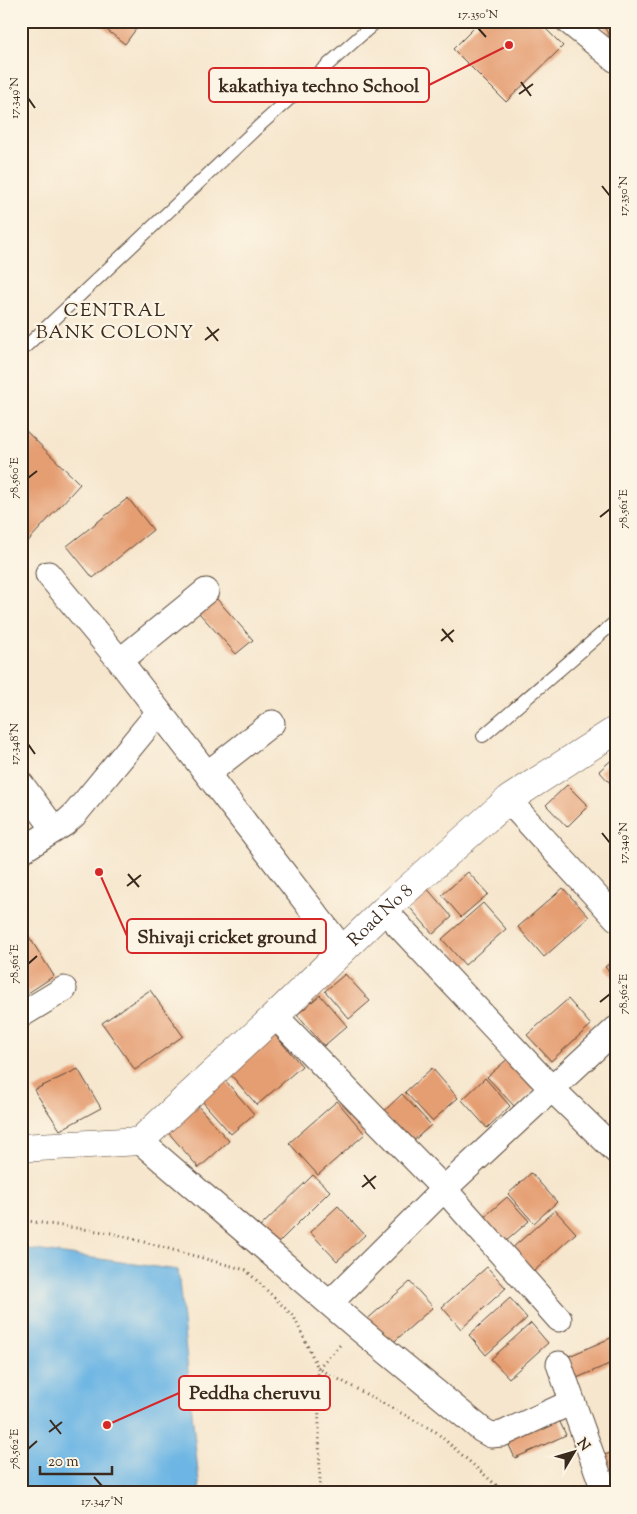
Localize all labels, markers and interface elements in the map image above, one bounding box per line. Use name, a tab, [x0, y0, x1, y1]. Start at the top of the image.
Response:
text: 17.350°N	[458, 6, 499, 24]
callout: kakathiya techno School	[209, 68, 429, 102]
text: kakathiya techno School	[218, 74, 420, 101]
text: 17.349°N	[6, 77, 24, 119]
text: 17.350°N	[615, 175, 633, 216]
district label: CENTRAL BANK COLONY	[36, 298, 194, 347]
text: 78.560°E	[6, 457, 24, 499]
text: 78.561°E	[615, 489, 633, 529]
text: 17.348°N	[6, 723, 24, 765]
text: 17.349°N	[615, 822, 633, 864]
street label: Road No 8	[343, 879, 420, 953]
callout: Shivaji cricket ground	[127, 919, 326, 953]
text: Shivaji cricket ground	[137, 925, 317, 952]
text: 78.561°E	[6, 944, 24, 984]
text: 78.562°E	[615, 973, 633, 1014]
callout: Peddha cheruvu	[179, 1376, 330, 1410]
text: Peddha cheruvu	[189, 1381, 321, 1408]
north arrow	[550, 1426, 600, 1476]
text: 78.562°E	[6, 1428, 24, 1469]
text: N	[571, 1435, 594, 1456]
scale bar	[40, 1444, 112, 1476]
text: 20 m	[48, 1452, 79, 1473]
text: 17.347°N	[81, 1493, 123, 1511]

